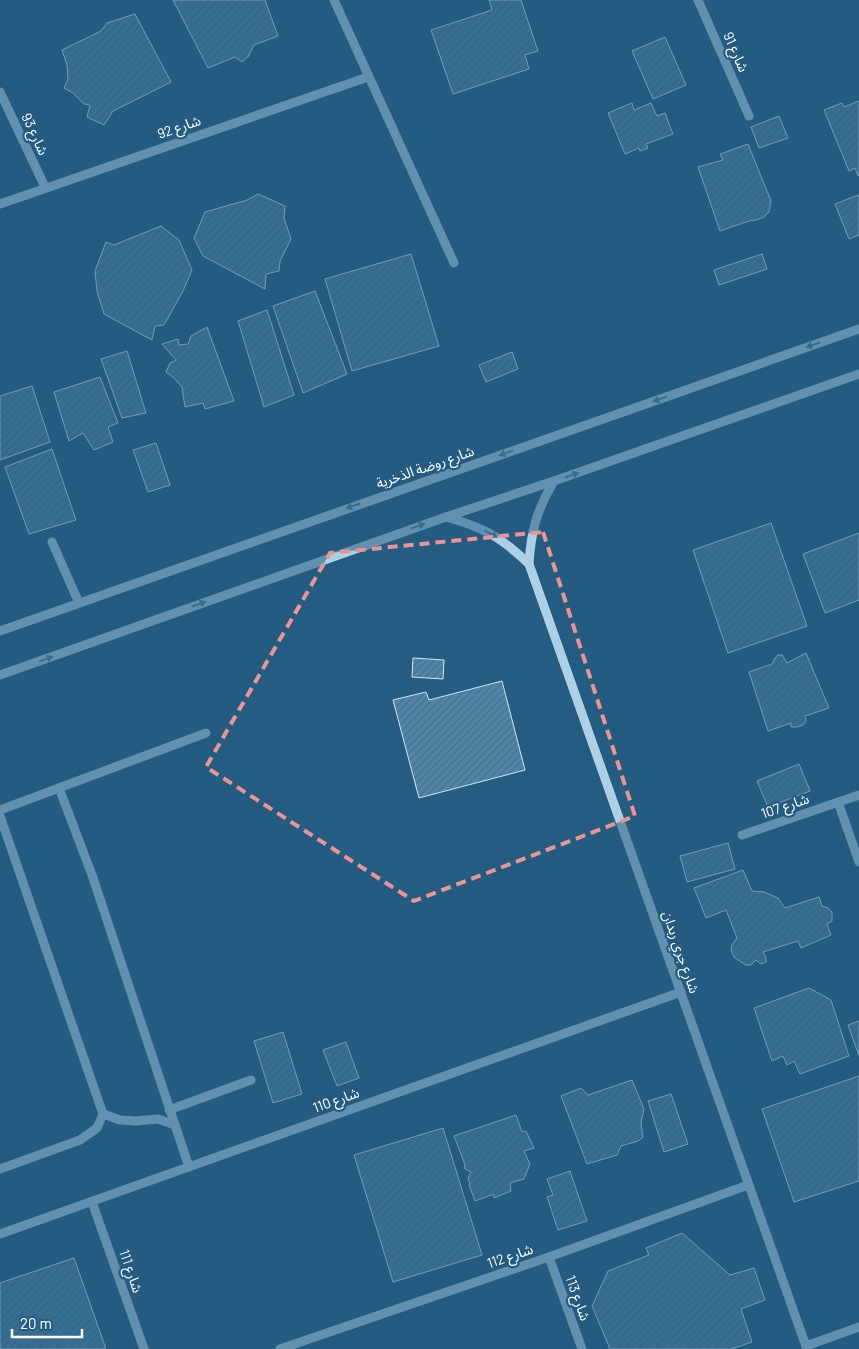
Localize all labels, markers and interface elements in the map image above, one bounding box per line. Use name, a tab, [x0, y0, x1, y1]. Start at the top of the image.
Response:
street label: شارع 91	[717, 29, 753, 76]
street label: شارع 93	[16, 110, 53, 159]
street label: شارع 92	[155, 111, 204, 145]
one-way arrow	[805, 341, 820, 349]
one-way arrow	[652, 396, 667, 403]
street label: شارع روضة الذخرية	[374, 442, 477, 494]
one-way arrow	[499, 449, 514, 457]
one-way arrow	[565, 471, 580, 479]
one-way arrow	[345, 503, 360, 511]
one-way arrow	[411, 522, 426, 530]
one-way arrow	[484, 530, 498, 538]
one-way arrow	[192, 600, 207, 608]
one-way arrow	[39, 655, 54, 663]
street label: شارع 107	[759, 789, 812, 824]
street label: شارع جري ربدان	[656, 908, 704, 996]
street label: شارع 110	[310, 1083, 362, 1119]
street label: شارع 112	[485, 1240, 536, 1274]
street label: شارع 111	[113, 1247, 147, 1296]
street label: شارع 113	[560, 1273, 595, 1324]
scale bar	[12, 1306, 82, 1338]
text: 20 m	[20, 1314, 52, 1332]

